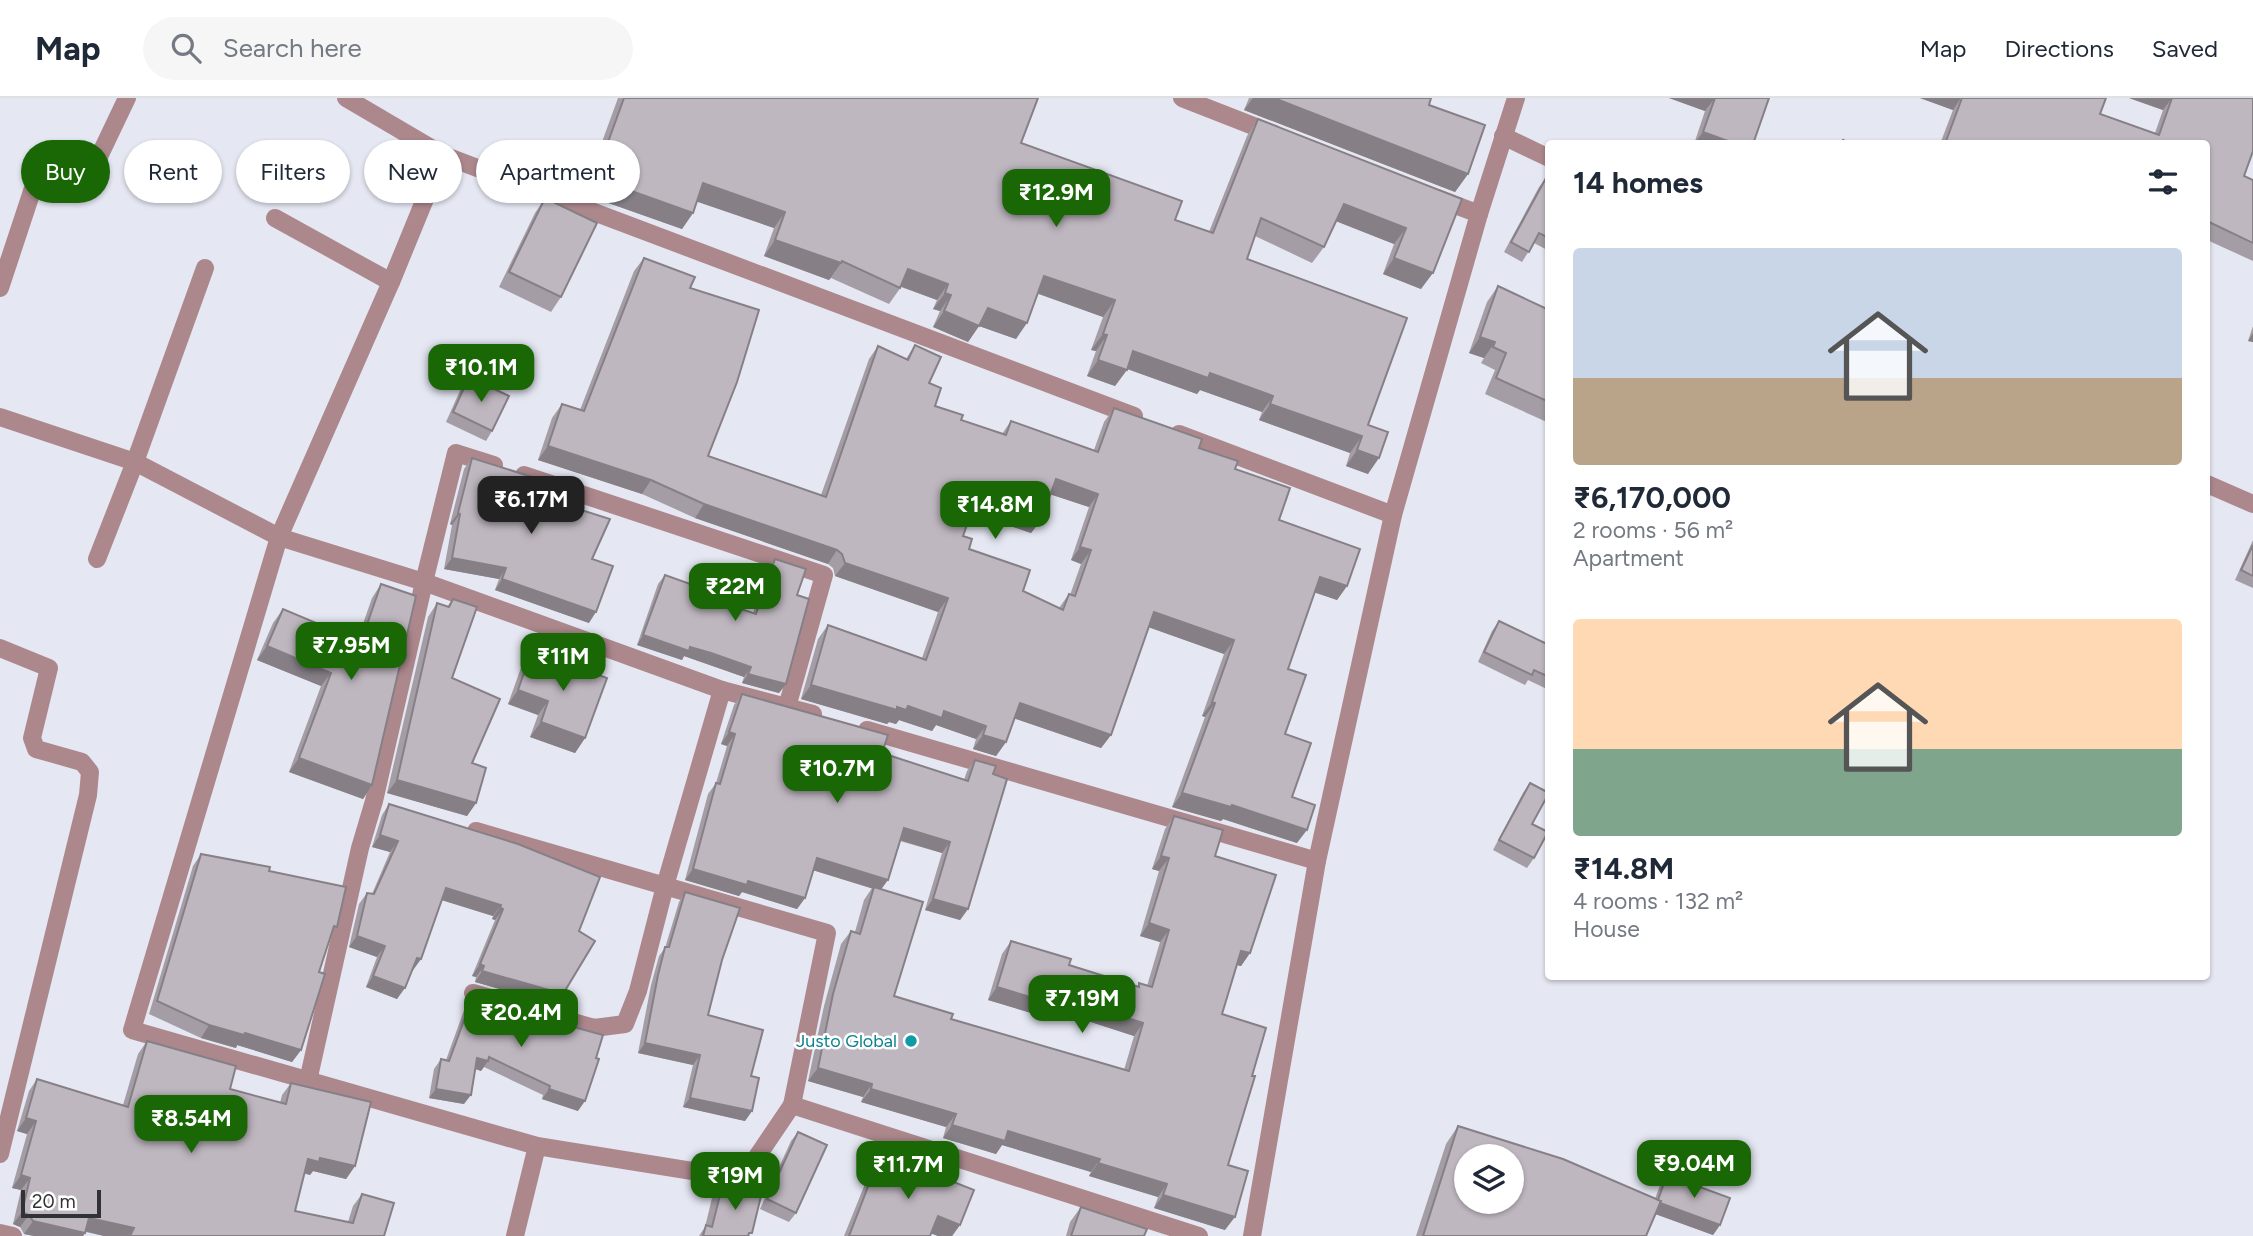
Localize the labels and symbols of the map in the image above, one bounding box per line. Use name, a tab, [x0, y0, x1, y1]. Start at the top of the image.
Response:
pin: ₹12.9M	[999, 170, 1113, 229]
pin: ₹10.1M	[424, 344, 538, 404]
pin: ₹6.17M	[474, 476, 588, 536]
pin: ₹14.8M	[938, 482, 1052, 541]
pin: ₹22M	[694, 564, 776, 623]
pin: ₹7.95M	[294, 622, 408, 682]
pin: ₹11M	[522, 634, 604, 693]
pin: ₹10.7M	[780, 746, 894, 805]
pin: ₹7.19M	[1025, 976, 1139, 1035]
pin: ₹20.4M	[464, 990, 578, 1049]
place label: Justo Global	[796, 1030, 897, 1052]
marker: Justo Global	[903, 1033, 919, 1049]
pin: ₹8.54M	[134, 1096, 248, 1155]
pin: ₹9.04M	[1637, 1140, 1751, 1200]
pin: ₹11.7M	[851, 1142, 965, 1201]
pin: ₹19M	[694, 1152, 776, 1212]
scale bar	[21, 1187, 102, 1219]

